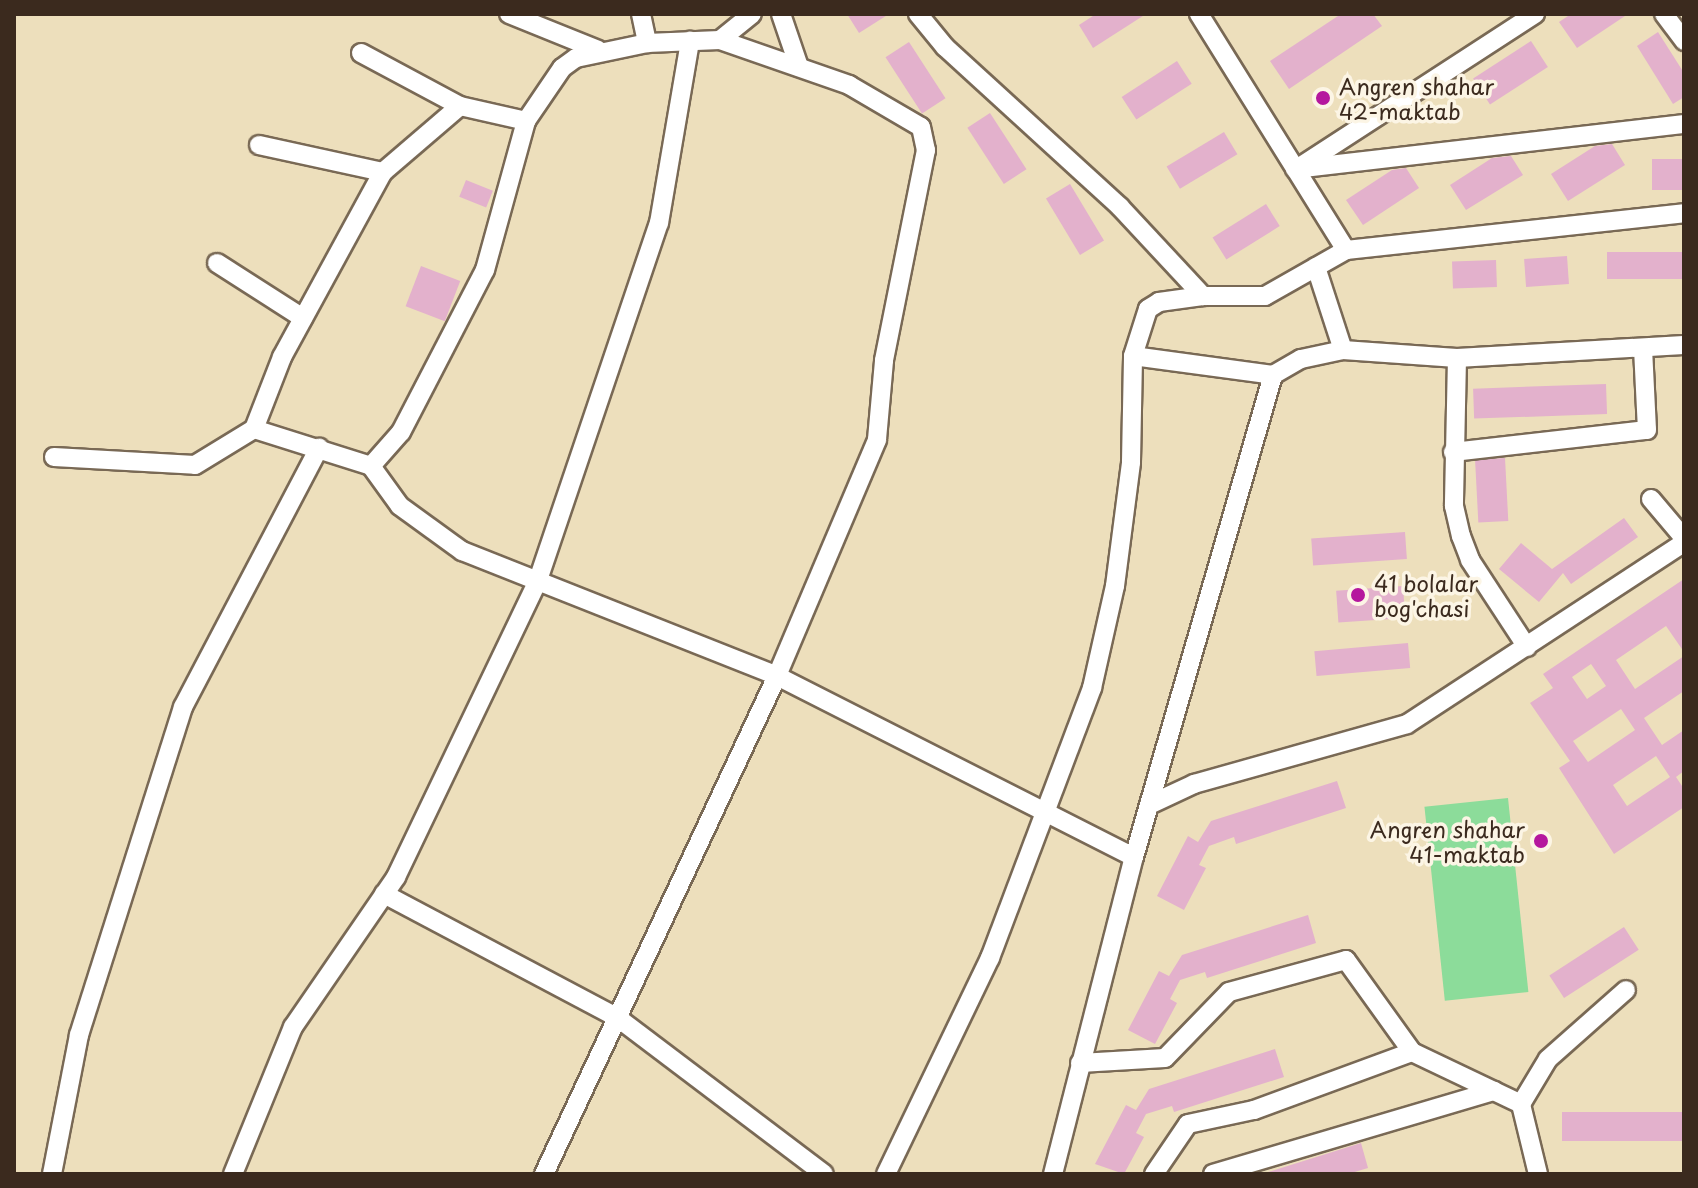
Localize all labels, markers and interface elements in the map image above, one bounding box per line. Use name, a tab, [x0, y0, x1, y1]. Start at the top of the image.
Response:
place label: Angren shahar 42-maktab	[1339, 72, 1496, 124]
marker: Angren shahar 42-maktab	[1314, 89, 1332, 107]
place label: 41 bolalar bog'chasi	[1374, 569, 1479, 620]
marker: 41 bolalar bog'chasi	[1349, 586, 1367, 604]
place label: Angren shahar 41-maktab	[1368, 815, 1525, 866]
marker: Angren shahar 41-maktab	[1532, 832, 1550, 850]

